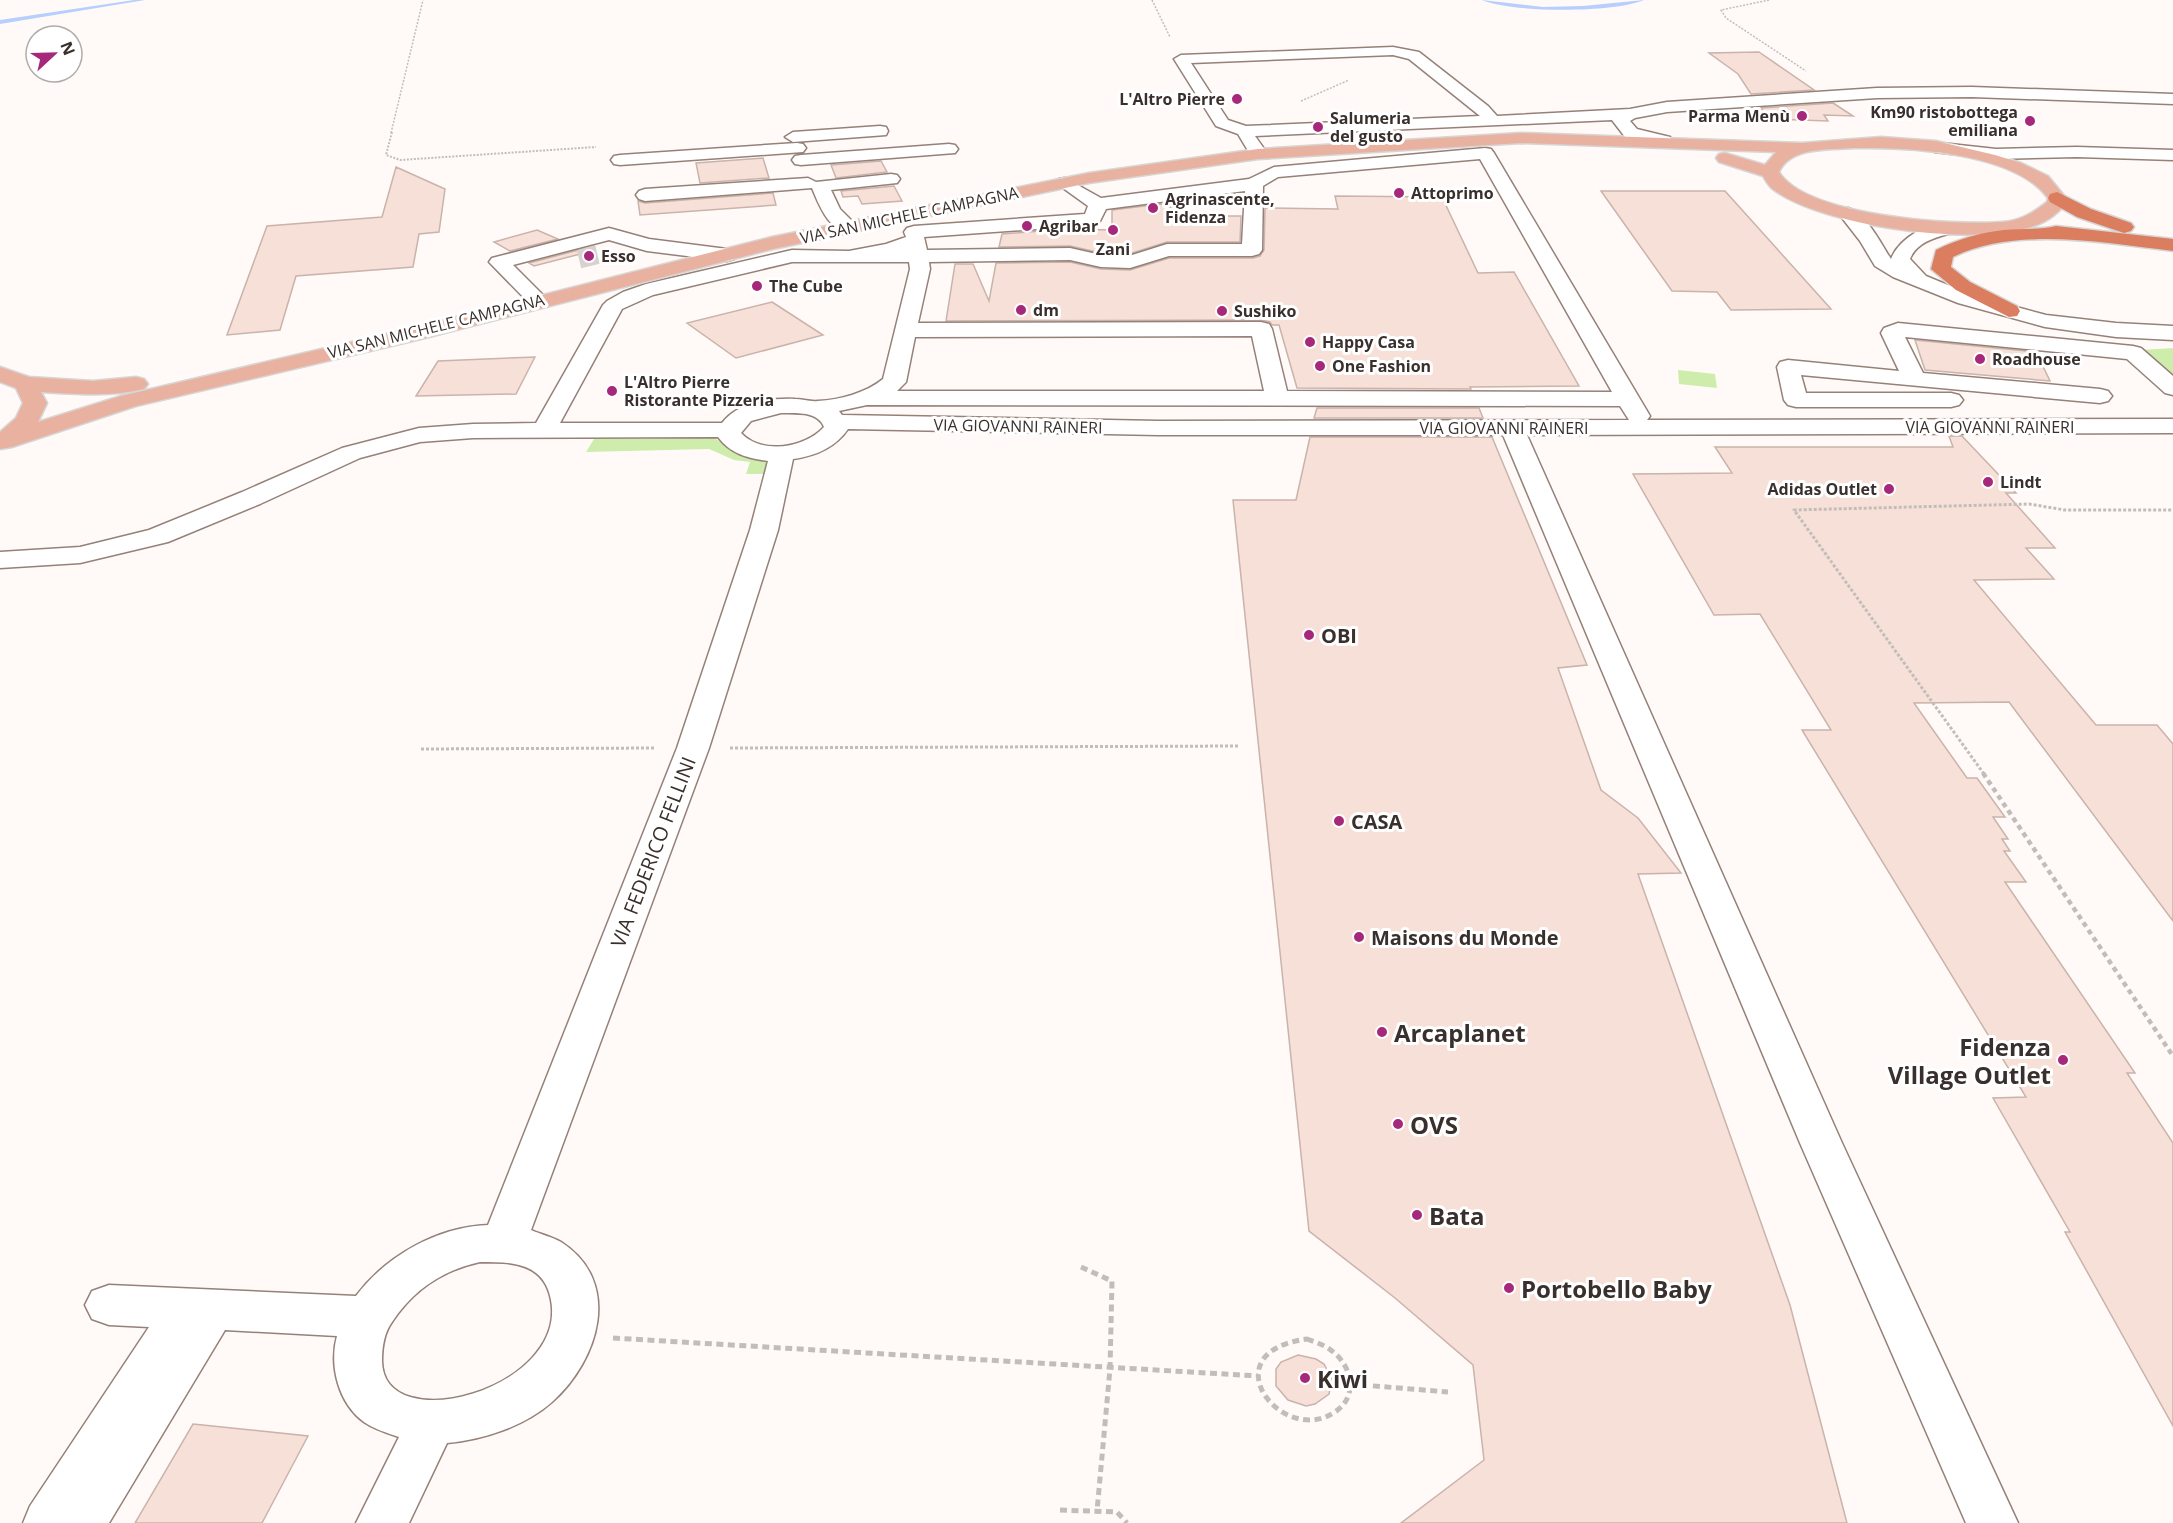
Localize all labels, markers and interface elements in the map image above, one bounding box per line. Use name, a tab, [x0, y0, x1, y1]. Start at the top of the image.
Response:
north arrow	[24, 24, 84, 84]
text: N	[55, 38, 81, 59]
place label: L'Altro Pierre	[1119, 88, 1225, 110]
marker: L'Altro Pierre	[1230, 92, 1244, 106]
place label: Km90 ristobottega emiliana	[1870, 101, 2018, 141]
place label: Parma Menù	[1688, 105, 1790, 127]
place label: Salumeria del gusto	[1330, 107, 1411, 147]
marker: Parma Menù	[1795, 109, 1809, 123]
marker: Km90 ristobottega emiliana	[2023, 114, 2037, 128]
marker: Salumeria del gusto	[1311, 120, 1325, 134]
street label: VIA SAN MICHELE CAMPAGNA	[798, 181, 1021, 249]
place label: Attoprimo	[1411, 182, 1494, 204]
marker: Attoprimo	[1392, 186, 1406, 200]
place label: Agrinascente, Fidenza	[1165, 188, 1275, 228]
marker: Agrinascente, Fidenza	[1146, 201, 1160, 215]
place label: Agribar	[1039, 215, 1098, 237]
marker: Agribar	[1020, 219, 1034, 233]
marker: Zani	[1106, 223, 1120, 237]
place label: Zani	[1096, 238, 1130, 260]
place label: Esso	[601, 245, 636, 267]
marker: Esso	[582, 249, 596, 263]
place label: The Cube	[769, 275, 843, 297]
marker: The Cube	[750, 279, 764, 293]
street label: VIA SAN MICHELE CAMPAGNA	[325, 288, 547, 364]
place label: dm	[1033, 299, 1059, 321]
place label: Sushiko	[1234, 300, 1297, 322]
marker: dm	[1014, 303, 1028, 317]
marker: Sushiko	[1215, 304, 1229, 318]
place label: Happy Casa	[1322, 331, 1415, 353]
marker: Happy Casa	[1303, 335, 1317, 349]
place label: Roadhouse	[1992, 348, 2081, 370]
marker: Roadhouse	[1973, 352, 1987, 366]
place label: One Fashion	[1332, 355, 1431, 377]
marker: One Fashion	[1313, 359, 1327, 373]
place label: L'Altro Pierre Ristorante Pizzeria	[624, 371, 774, 411]
marker: L'Altro Pierre Ristorante Pizzeria	[605, 384, 619, 398]
street label: VIA GIOVANNI RAINERI	[933, 414, 1103, 438]
street label: VIA GIOVANNI RAINERI	[1906, 416, 2074, 438]
street label: VIA GIOVANNI RAINERI	[1420, 417, 1588, 439]
place label: Lindt	[2000, 471, 2042, 493]
marker: Lindt	[1981, 475, 1995, 489]
place label: Adidas Outlet	[1768, 478, 1877, 500]
marker: Adidas Outlet	[1882, 482, 1896, 496]
place label: OBI	[1321, 622, 1357, 649]
marker: OBI	[1302, 628, 1316, 642]
street label: VIA FEDERICO FELLINI	[604, 753, 702, 951]
place label: CASA	[1351, 808, 1403, 835]
marker: CASA	[1332, 814, 1346, 828]
place label: Maisons du Monde	[1371, 924, 1559, 951]
marker: Maisons du Monde	[1352, 930, 1366, 944]
place label: Arcaplanet	[1394, 1016, 1526, 1049]
marker: Arcaplanet	[1375, 1025, 1389, 1039]
place label: Fidenza Village Outlet	[1888, 1030, 2051, 1091]
marker: Fidenza Village Outlet	[2056, 1053, 2070, 1067]
place label: OVS	[1410, 1108, 1458, 1141]
marker: OVS	[1391, 1117, 1405, 1131]
place label: Bata	[1429, 1199, 1485, 1232]
marker: Bata	[1410, 1208, 1424, 1222]
place label: Portobello Baby	[1521, 1272, 1712, 1305]
marker: Portobello Baby	[1502, 1281, 1516, 1295]
place label: Kiwi	[1317, 1362, 1368, 1395]
marker: Kiwi	[1298, 1371, 1312, 1385]

